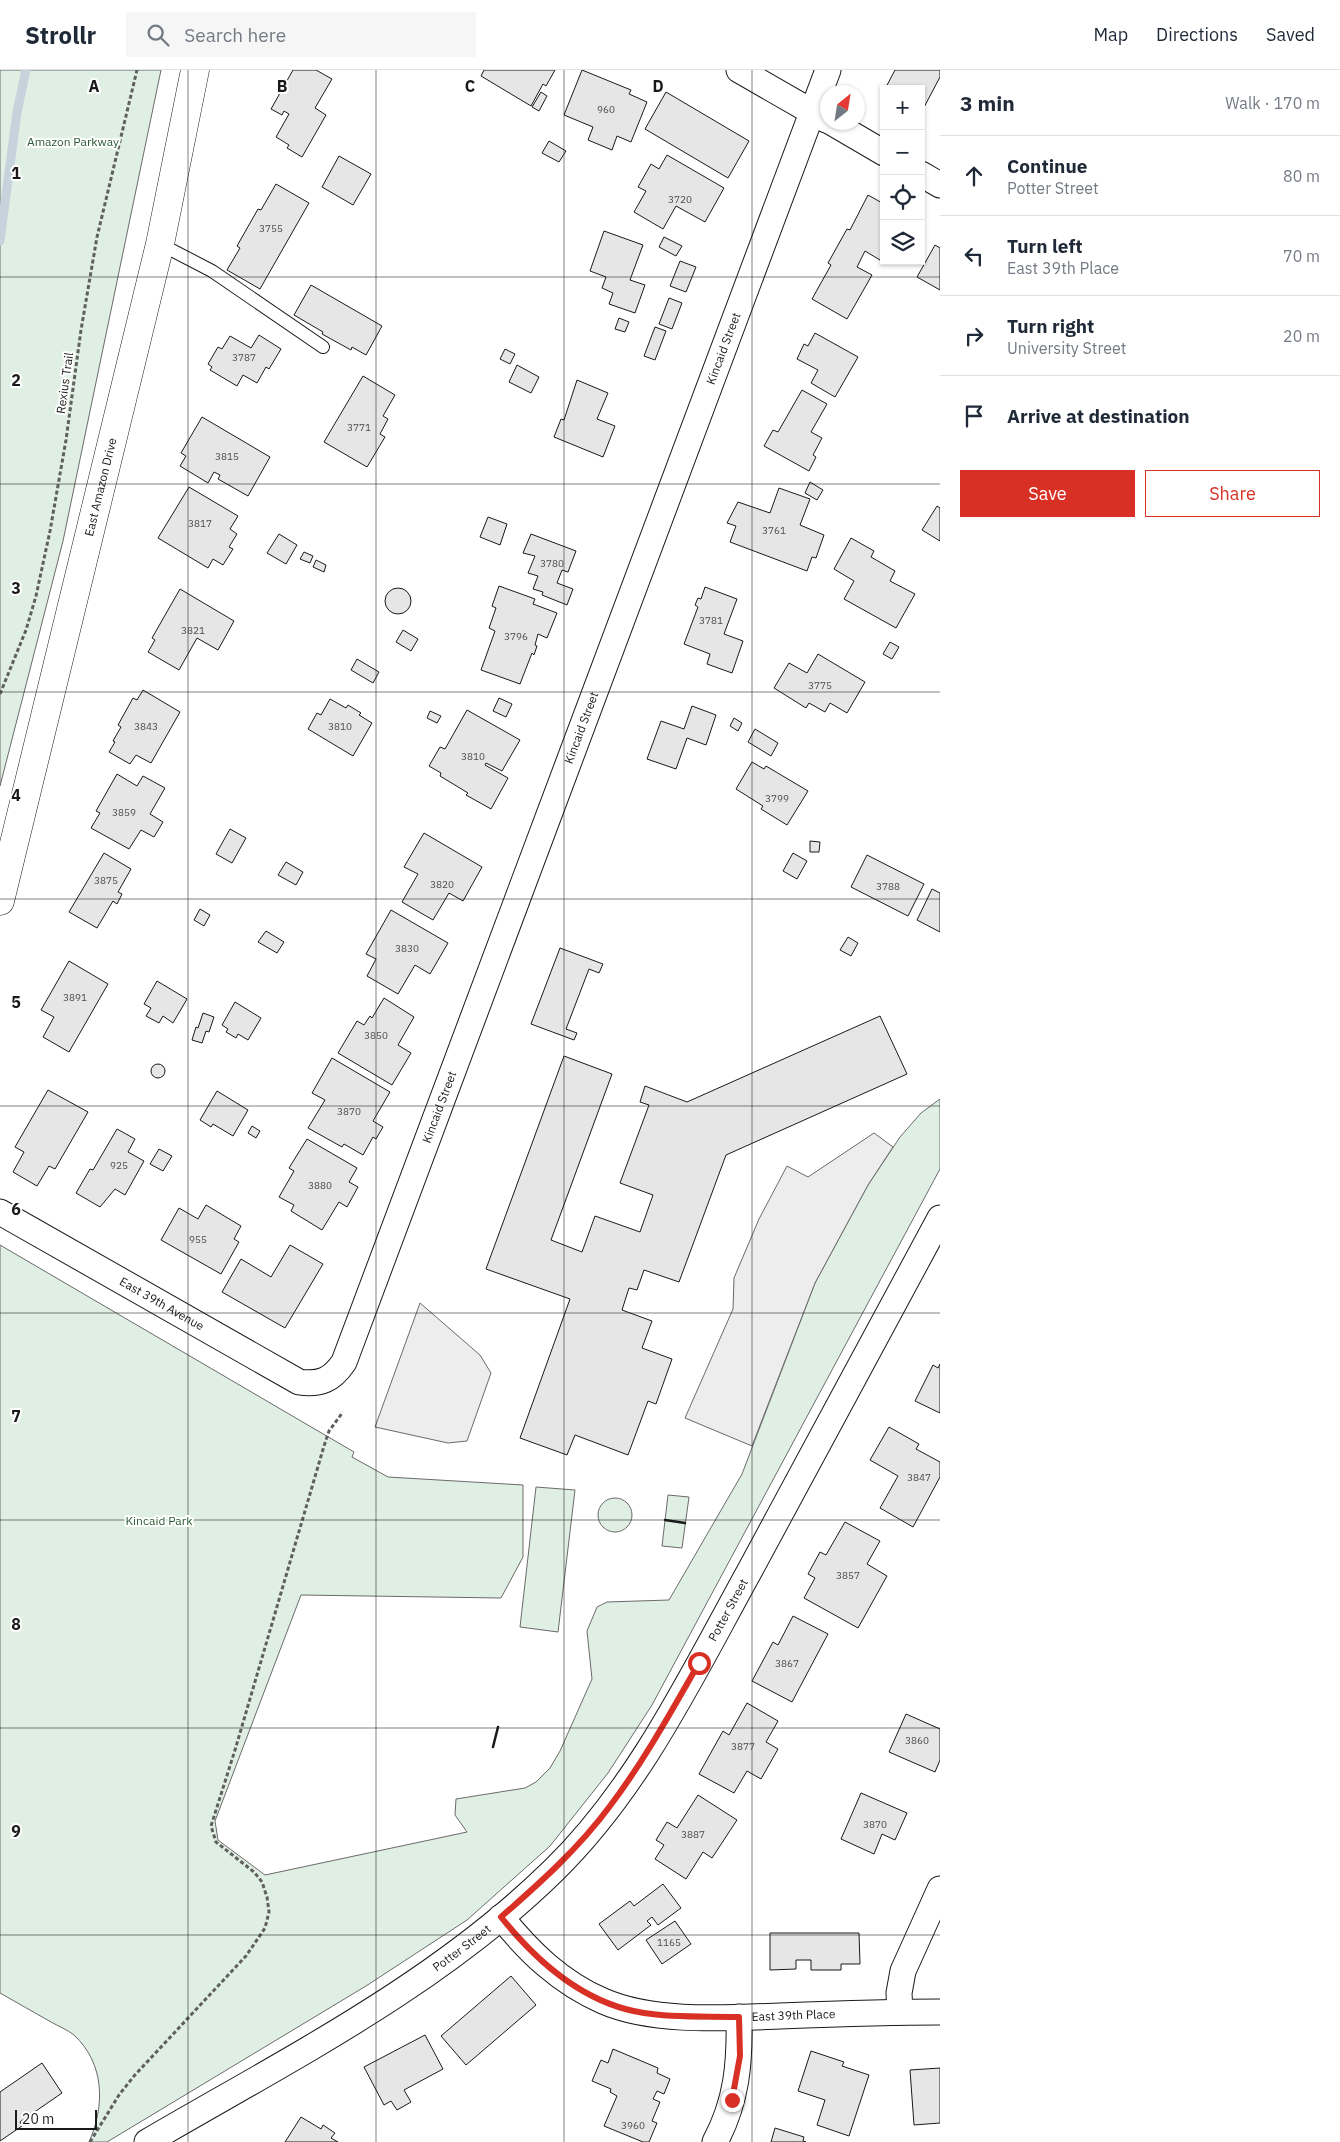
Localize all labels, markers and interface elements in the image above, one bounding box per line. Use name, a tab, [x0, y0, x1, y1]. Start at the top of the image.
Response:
search box	[126, 12, 476, 57]
text: Strollr	[25, 19, 96, 51]
icon: search	[144, 21, 172, 49]
text: Search here	[184, 23, 286, 47]
text: Map	[1093, 23, 1128, 46]
text: Directions	[1156, 23, 1238, 46]
text: Saved	[1266, 23, 1315, 46]
text: A	[89, 76, 100, 96]
text: B	[277, 76, 288, 96]
text: C	[465, 76, 475, 96]
text: D	[652, 76, 664, 96]
north arrow	[820, 85, 865, 130]
map controls	[880, 85, 925, 265]
button: +	[880, 85, 925, 130]
text: 3 min	[960, 89, 1015, 117]
text: Walk · 170 m	[1225, 93, 1320, 113]
house number: 960	[597, 103, 615, 116]
button: −	[880, 130, 925, 175]
park label: Amazon Parkway	[27, 134, 119, 149]
text: Continue	[1007, 154, 1087, 178]
icon: ahead	[960, 162, 988, 190]
text: 1	[11, 163, 21, 183]
text: 80 m	[1283, 166, 1320, 186]
button: locate	[880, 175, 925, 220]
text: Potter Street	[1007, 178, 1099, 198]
house number: 3720	[668, 193, 692, 206]
button: layers	[880, 220, 925, 265]
house number: 3755	[259, 222, 283, 235]
text: Turn left	[1007, 234, 1083, 258]
icon: left	[960, 242, 988, 270]
text: 70 m	[1283, 246, 1320, 266]
text: East 39th Place	[1007, 258, 1119, 278]
street label: Kincaid Street	[703, 310, 743, 386]
text: Turn right	[1007, 314, 1094, 338]
icon: right	[960, 322, 988, 350]
text: 20 m	[1283, 326, 1320, 346]
text: University Street	[1007, 338, 1126, 358]
street label: Rexius Trail	[53, 351, 76, 415]
house number: 3787	[232, 351, 256, 364]
text: 2	[11, 370, 21, 390]
icon: arrive	[960, 402, 988, 430]
text: Arrive at destination	[1007, 404, 1190, 428]
house number: 3771	[347, 421, 371, 434]
street label: East Amazon Drive	[81, 436, 120, 538]
house number: 3815	[215, 450, 239, 463]
button: Save	[960, 470, 1135, 517]
button: Share	[1145, 470, 1320, 517]
house number: 3817	[188, 517, 212, 530]
house number: 3761	[762, 524, 786, 537]
house number: 3780	[540, 557, 564, 570]
text: 3	[11, 578, 21, 598]
house number: 3781	[699, 614, 723, 627]
house number: 3821	[181, 624, 205, 637]
house number: 3796	[504, 630, 528, 643]
house number: 3775	[808, 679, 832, 692]
street label: Kincaid Street	[561, 690, 601, 766]
house number: 3843	[134, 720, 158, 733]
house number: 3810	[328, 720, 352, 733]
house number: 3810	[461, 750, 485, 763]
text: 4	[11, 785, 21, 805]
house number: 3799	[765, 792, 789, 805]
house number: 3859	[112, 806, 136, 819]
house number: 3875	[94, 874, 118, 887]
house number: 3820	[430, 878, 454, 891]
house number: 3788	[876, 880, 900, 893]
house number: 3830	[395, 942, 419, 955]
house number: 3891	[63, 991, 87, 1004]
text: 5	[11, 992, 21, 1012]
house number: 3850	[364, 1029, 388, 1042]
street label: Kincaid Street	[419, 1069, 459, 1145]
house number: 3870	[337, 1105, 361, 1118]
house number: 925	[110, 1159, 128, 1172]
house number: 3880	[308, 1179, 332, 1192]
text: 6	[11, 1199, 21, 1219]
house number: 955	[189, 1233, 207, 1246]
street label: East 39th Avenue	[117, 1274, 207, 1334]
text: 7	[11, 1406, 21, 1426]
house number: 3847	[907, 1471, 931, 1484]
park label: Kincaid Park	[126, 1513, 193, 1528]
house number: 3857	[836, 1569, 860, 1582]
street label: Potter Street	[705, 1576, 751, 1644]
text: 8	[11, 1614, 21, 1634]
route start	[688, 1652, 711, 1675]
house number: 3867	[775, 1657, 799, 1670]
house number: 3860	[905, 1734, 929, 1747]
house number: 3877	[731, 1740, 755, 1753]
house number: 3870	[863, 1818, 887, 1831]
text: 9	[11, 1821, 21, 1841]
house number: 3887	[681, 1828, 705, 1841]
street label: Potter Street	[430, 1921, 494, 1974]
house number: 1165	[657, 1936, 681, 1949]
street label: East 39th Place	[751, 2006, 836, 2024]
route end	[721, 2089, 744, 2112]
scale bar	[15, 2107, 98, 2130]
text: 20 m	[22, 2110, 54, 2128]
house number: 3960	[621, 2119, 645, 2132]

